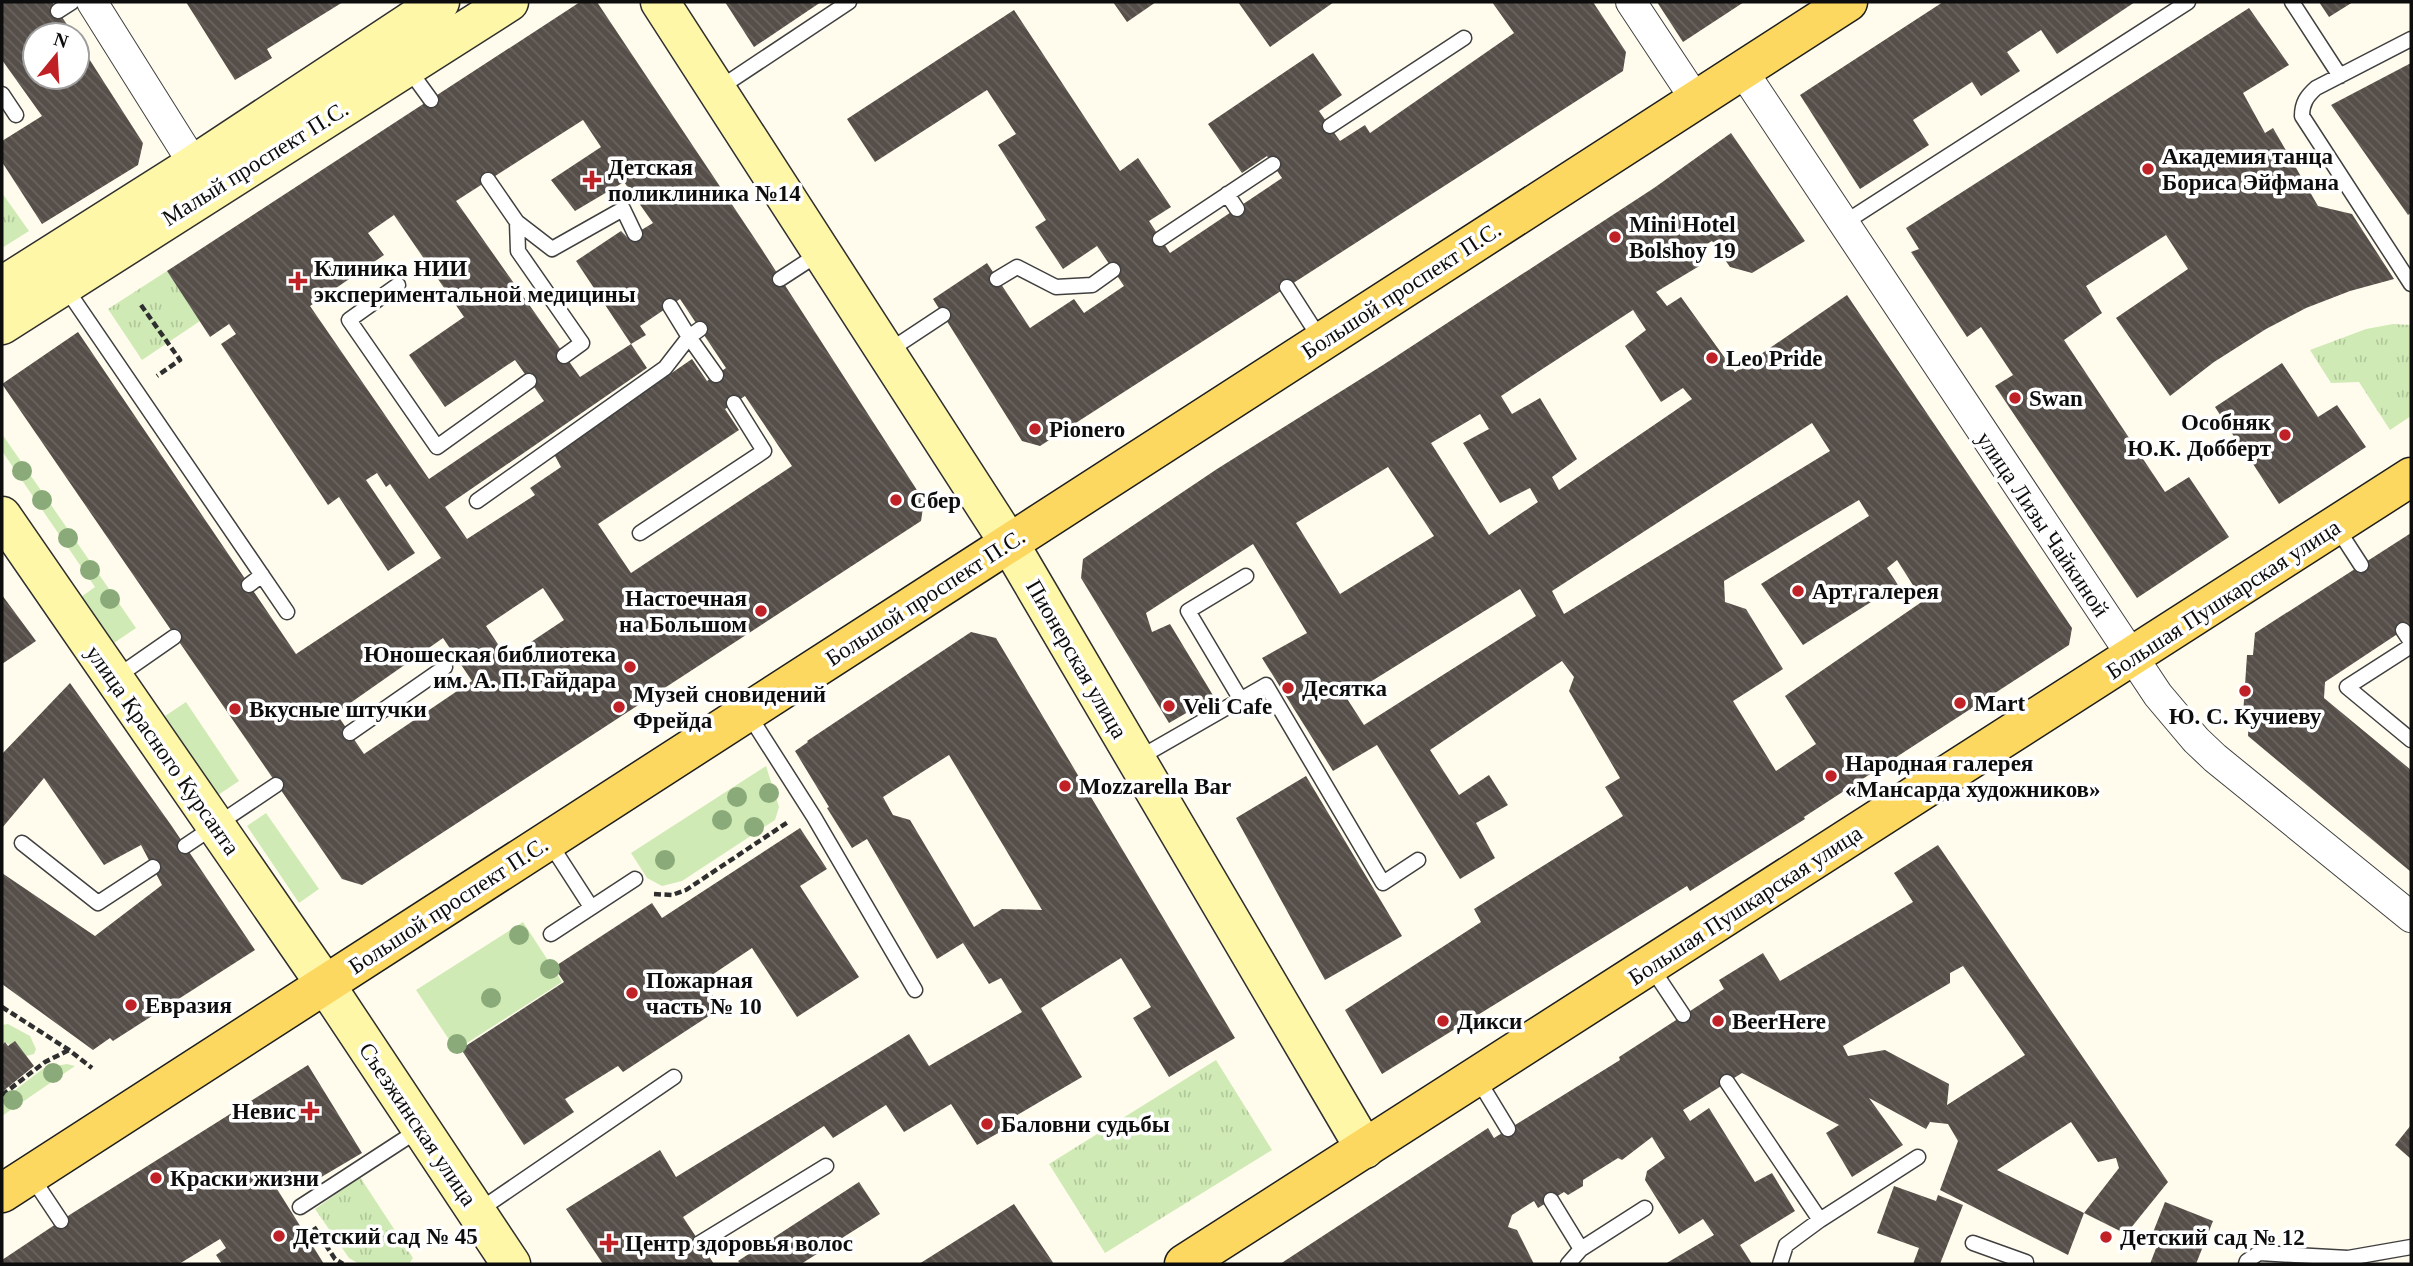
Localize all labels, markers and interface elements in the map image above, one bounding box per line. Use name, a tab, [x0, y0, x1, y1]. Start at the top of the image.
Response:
north arrow	[21, 21, 91, 91]
text: N	[51, 28, 71, 52]
street label: Малый проспект П.С.	[158, 96, 353, 231]
place label: Академия танца Бориса Эйфмана	[2162, 144, 2340, 195]
place label: Детская поликлиника №14	[608, 155, 801, 206]
marker: Академия танца Бориса Эйфмана	[2140, 161, 2156, 177]
marker: Детская поликлиника №14	[582, 170, 602, 190]
place label: Mini Hotel Bolshoy 19	[1629, 212, 1736, 263]
street label: Большой проспект П.С.	[1297, 217, 1506, 364]
marker: Mini Hotel Bolshoy 19	[1607, 229, 1623, 245]
place label: Клиника НИИ экспериментальной медицины	[314, 256, 636, 307]
marker: Клиника НИИ экспериментальной медицины	[288, 271, 308, 291]
place label: Leo Pride	[1726, 346, 1822, 371]
marker: Leo Pride	[1704, 350, 1720, 366]
place label: Swan	[2029, 386, 2083, 411]
marker: Swan	[2007, 390, 2023, 406]
place label: Особняк Ю.К. Добберт	[2127, 410, 2272, 461]
place label: Pionero	[1049, 417, 1125, 442]
marker: Pionero	[1027, 421, 1043, 437]
street label: улица Лизы Чайкиной	[1971, 427, 2114, 622]
marker: Особняк Ю.К. Добберт	[2277, 427, 2293, 443]
place label: Сбер	[910, 488, 961, 513]
marker: Сбер	[888, 492, 904, 508]
street label: Большая Пушкарская улица	[2102, 514, 2345, 684]
street label: Большой проспект П.С.	[821, 524, 1030, 671]
street label: Пионерская улица	[1021, 576, 1132, 743]
place label: Арт галерея	[1812, 579, 1939, 604]
marker: Арт галерея	[1790, 583, 1806, 599]
place label: Настоечная на Большом	[619, 586, 747, 637]
marker: Настоечная на Большом	[753, 603, 769, 619]
street label: улица Красного Курсанта	[81, 641, 244, 860]
place label: Юношеская библиотека им. А. П. Гайдара	[364, 642, 616, 693]
marker: Юношеская библиотека им. А. П. Гайдара	[622, 659, 638, 675]
place label: Десятка	[1302, 676, 1387, 701]
marker: Десятка	[1280, 680, 1296, 696]
place label: Музей сновидений Фрейда	[633, 682, 826, 733]
marker: Ю. С. Кучиеву	[2237, 683, 2253, 699]
place label: Mart	[1974, 691, 2025, 716]
place label: Veli Cafe	[1183, 694, 1272, 719]
marker: Mart	[1952, 695, 1968, 711]
place label: Вкусные штучки	[249, 697, 427, 722]
marker: Veli Cafe	[1161, 698, 1177, 714]
marker: Музей сновидений Фрейда	[611, 699, 627, 715]
marker: Вкусные штучки	[227, 701, 243, 717]
place label: Ю. С. Кучиеву	[2169, 704, 2322, 729]
place label: Народная галерея «Мансарда художников»	[1845, 751, 2101, 802]
marker: Народная галерея «Мансарда художников»	[1823, 768, 1839, 784]
place label: Mozzarella Bar	[1079, 774, 1231, 799]
marker: Mozzarella Bar	[1057, 778, 1073, 794]
street label: Большая Пушкарская улица	[1624, 820, 1867, 990]
street label: Большой проспект П.С.	[344, 832, 553, 979]
place label: Пожарная часть № 10	[646, 968, 762, 1019]
marker: Пожарная часть № 10	[624, 985, 640, 1001]
place label: Евразия	[145, 993, 232, 1018]
marker: Евразия	[123, 997, 139, 1013]
place label: Дикси	[1457, 1009, 1522, 1034]
place label: BeerHere	[1732, 1009, 1826, 1034]
marker: Дикси	[1435, 1013, 1451, 1029]
marker: BeerHere	[1710, 1013, 1726, 1029]
street label: Съезжинская улица	[354, 1038, 481, 1211]
place label: Невис	[232, 1099, 296, 1124]
marker: Невис	[302, 1103, 318, 1119]
place label: Баловни судьбы	[1001, 1112, 1170, 1137]
marker: Баловни судьбы	[979, 1116, 995, 1132]
place label: Краски жизни	[170, 1166, 319, 1191]
marker: Краски жизни	[148, 1170, 164, 1186]
place label: Детский сад № 45	[293, 1224, 478, 1249]
place label: Детский сад № 12	[2120, 1225, 2305, 1250]
marker: Детский сад № 45	[271, 1228, 287, 1244]
marker: Детский сад № 12	[2098, 1229, 2114, 1245]
place label: Центр здоровья волос	[625, 1231, 853, 1256]
marker: Центр здоровья волос	[599, 1233, 619, 1253]

